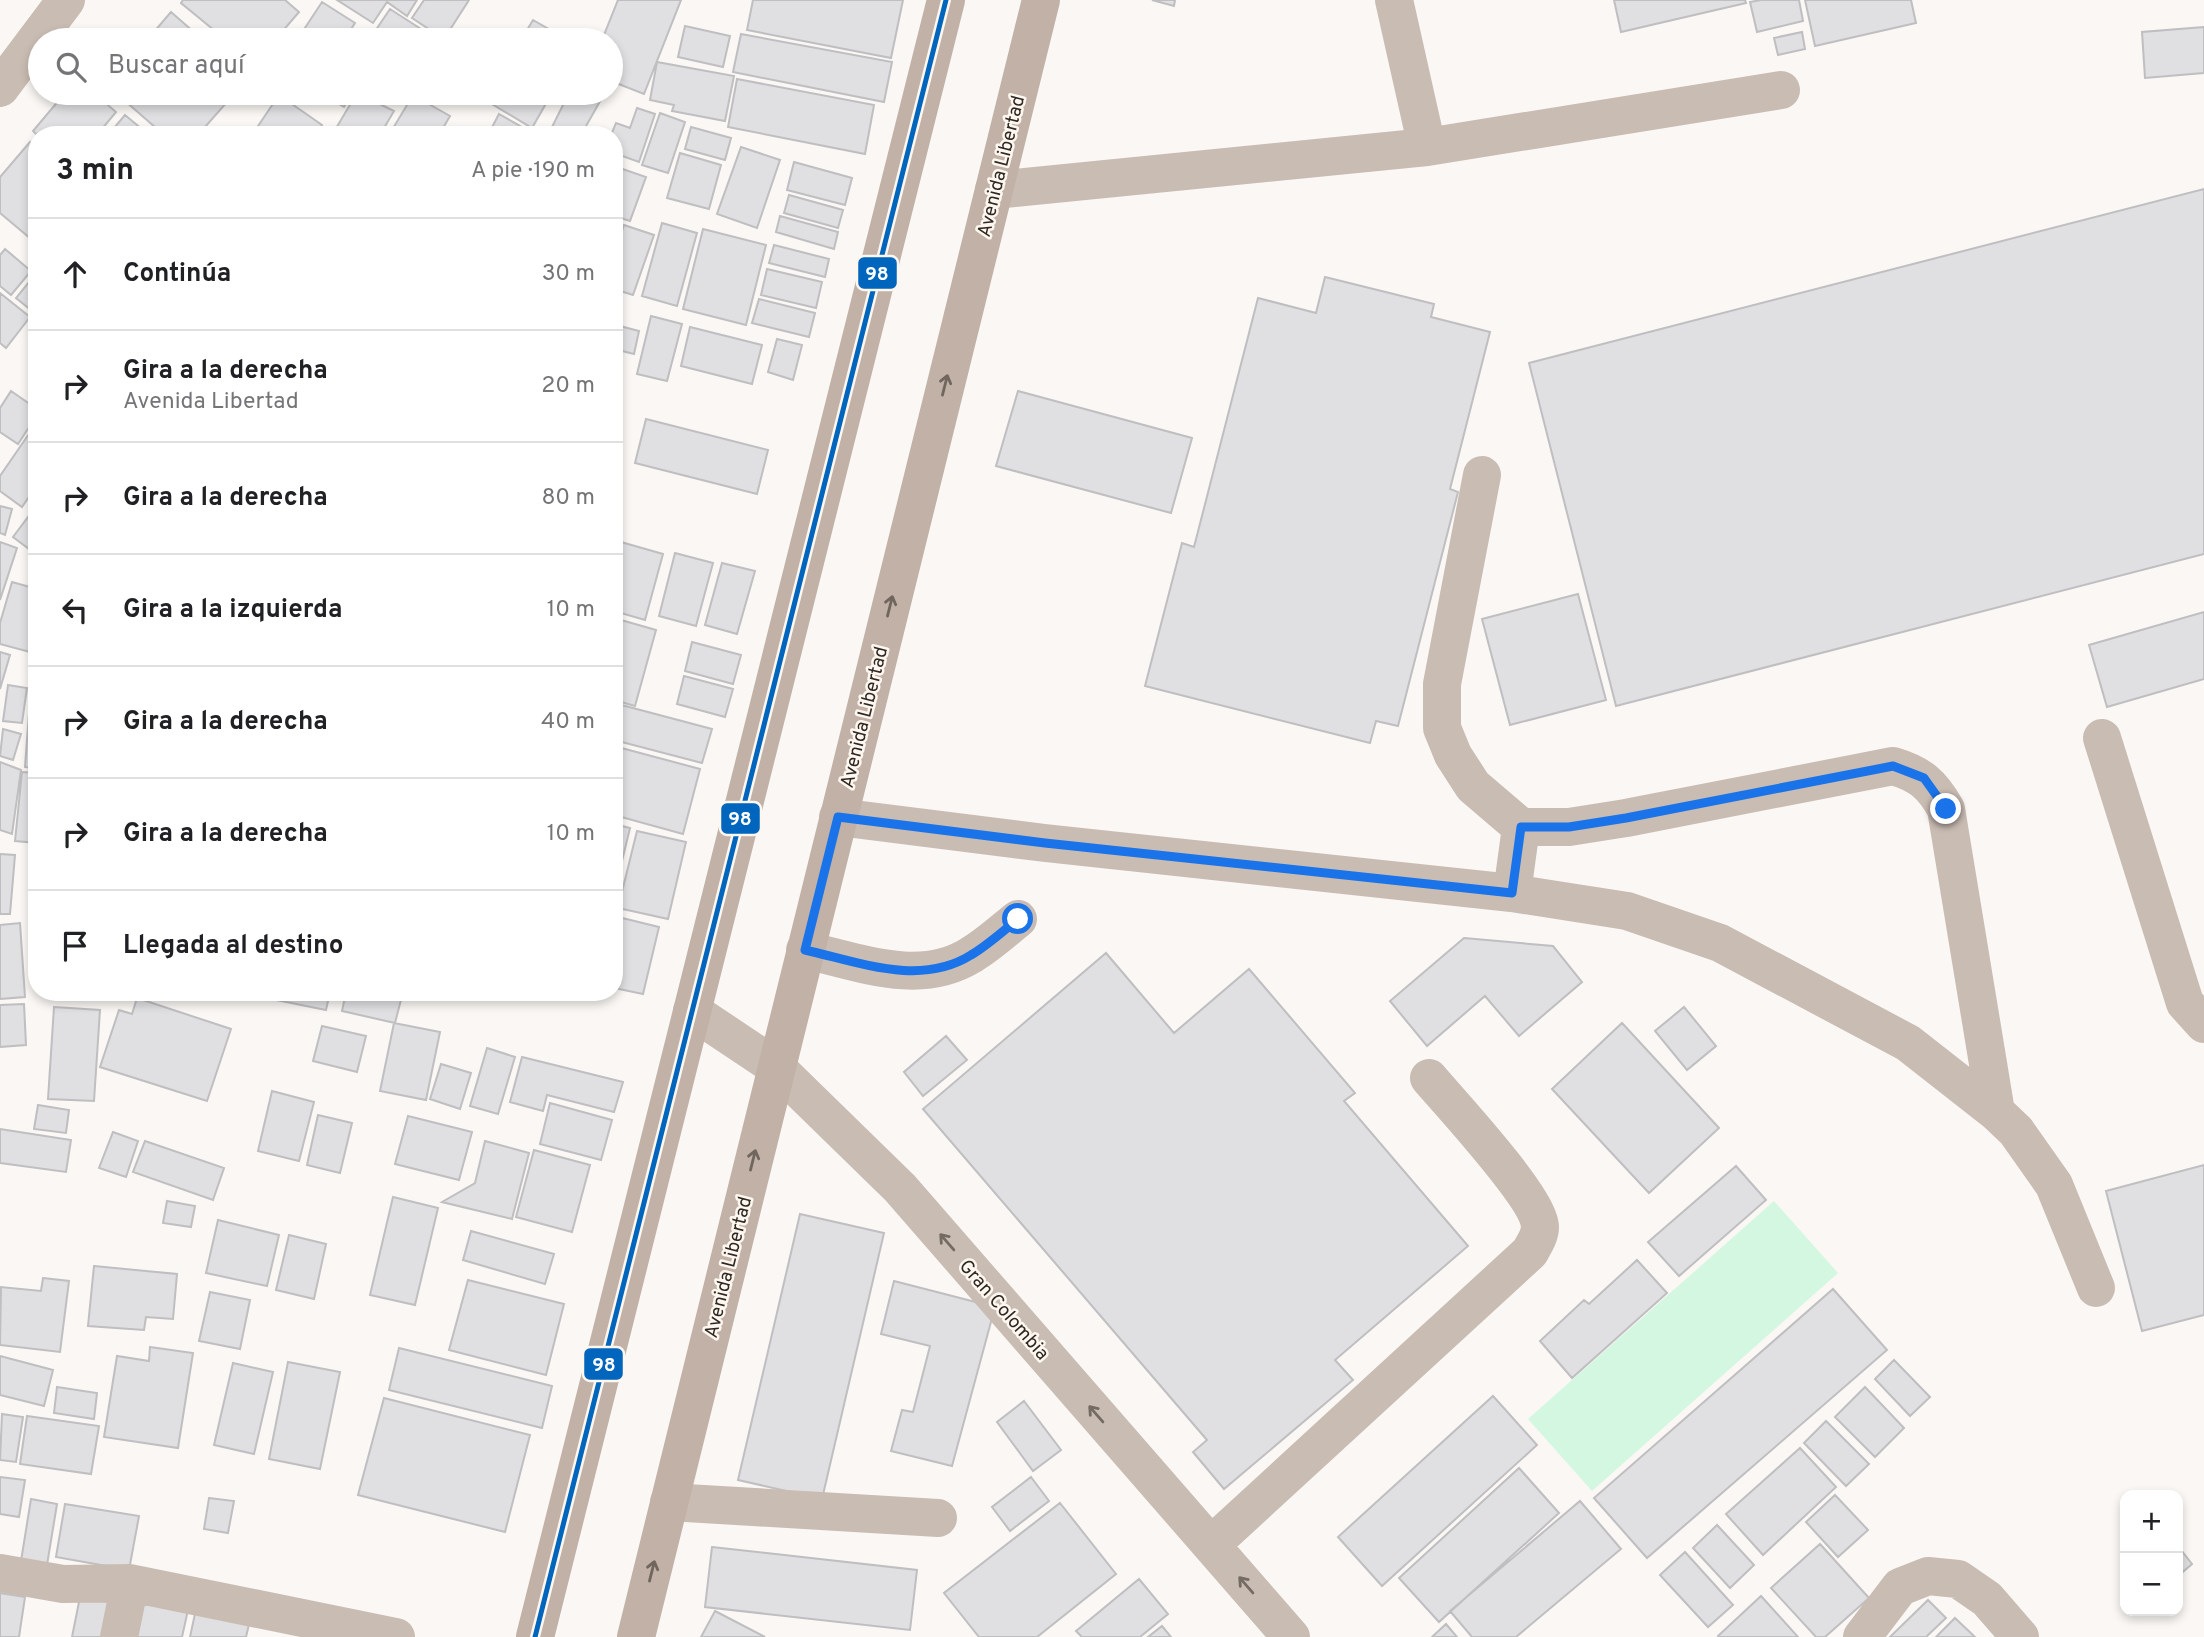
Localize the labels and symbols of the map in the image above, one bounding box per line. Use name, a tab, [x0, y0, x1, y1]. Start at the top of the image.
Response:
street label: Avenida Libertad	[973, 93, 1031, 240]
line badge: 98	[857, 256, 898, 290]
text: 98	[865, 263, 889, 287]
one-way arrow	[939, 374, 952, 397]
one-way arrow	[884, 595, 898, 618]
street label: Avenida Libertad	[836, 644, 894, 791]
route end	[1930, 793, 1961, 824]
line badge: 98	[720, 802, 761, 835]
text: 98	[728, 808, 752, 832]
route start	[1002, 903, 1033, 934]
one-way arrow	[747, 1149, 760, 1171]
street label: Avenida Libertad	[700, 1194, 758, 1341]
one-way arrow	[939, 1234, 955, 1252]
street label: Gran Colombia	[953, 1255, 1054, 1366]
line badge: 98	[583, 1347, 624, 1381]
text: 98	[592, 1354, 616, 1378]
one-way arrow	[1088, 1405, 1104, 1423]
one-way arrow	[646, 1560, 659, 1583]
one-way arrow	[1238, 1577, 1254, 1595]

